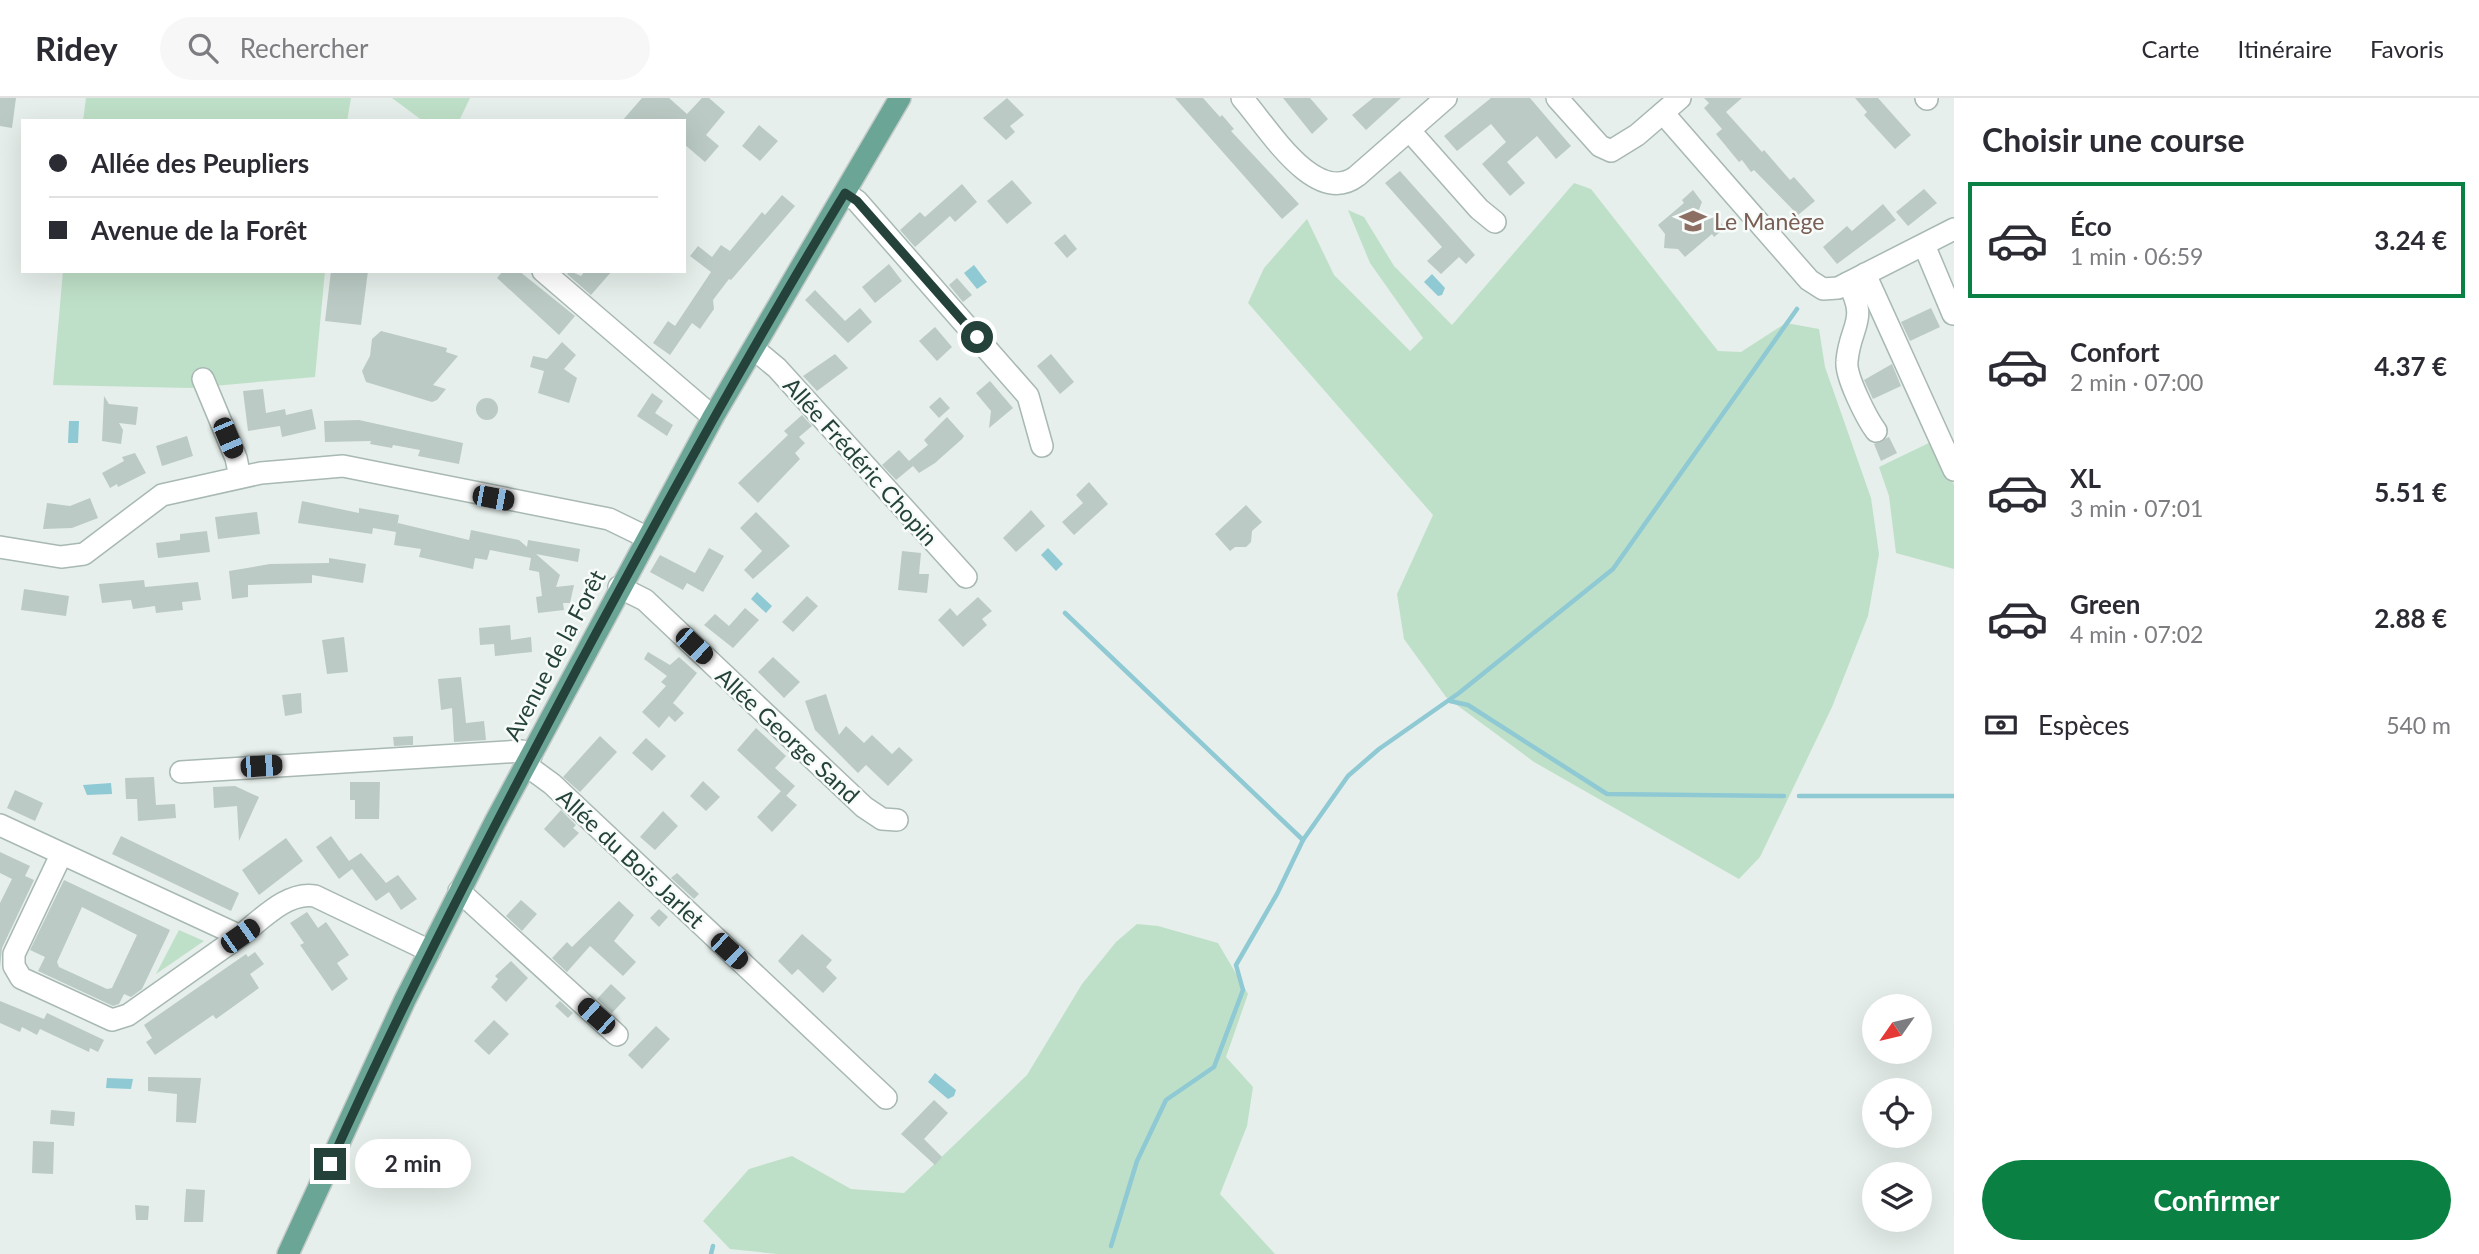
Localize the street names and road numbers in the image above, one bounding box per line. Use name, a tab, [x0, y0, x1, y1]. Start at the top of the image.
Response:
street label: Allée Frédéric Chopin	[778, 371, 944, 551]
street label: Avenue de la Forêt	[497, 564, 611, 745]
street label: Allée George Sand	[711, 661, 865, 809]
street label: Allée du Bois Jarlet	[551, 782, 711, 934]

